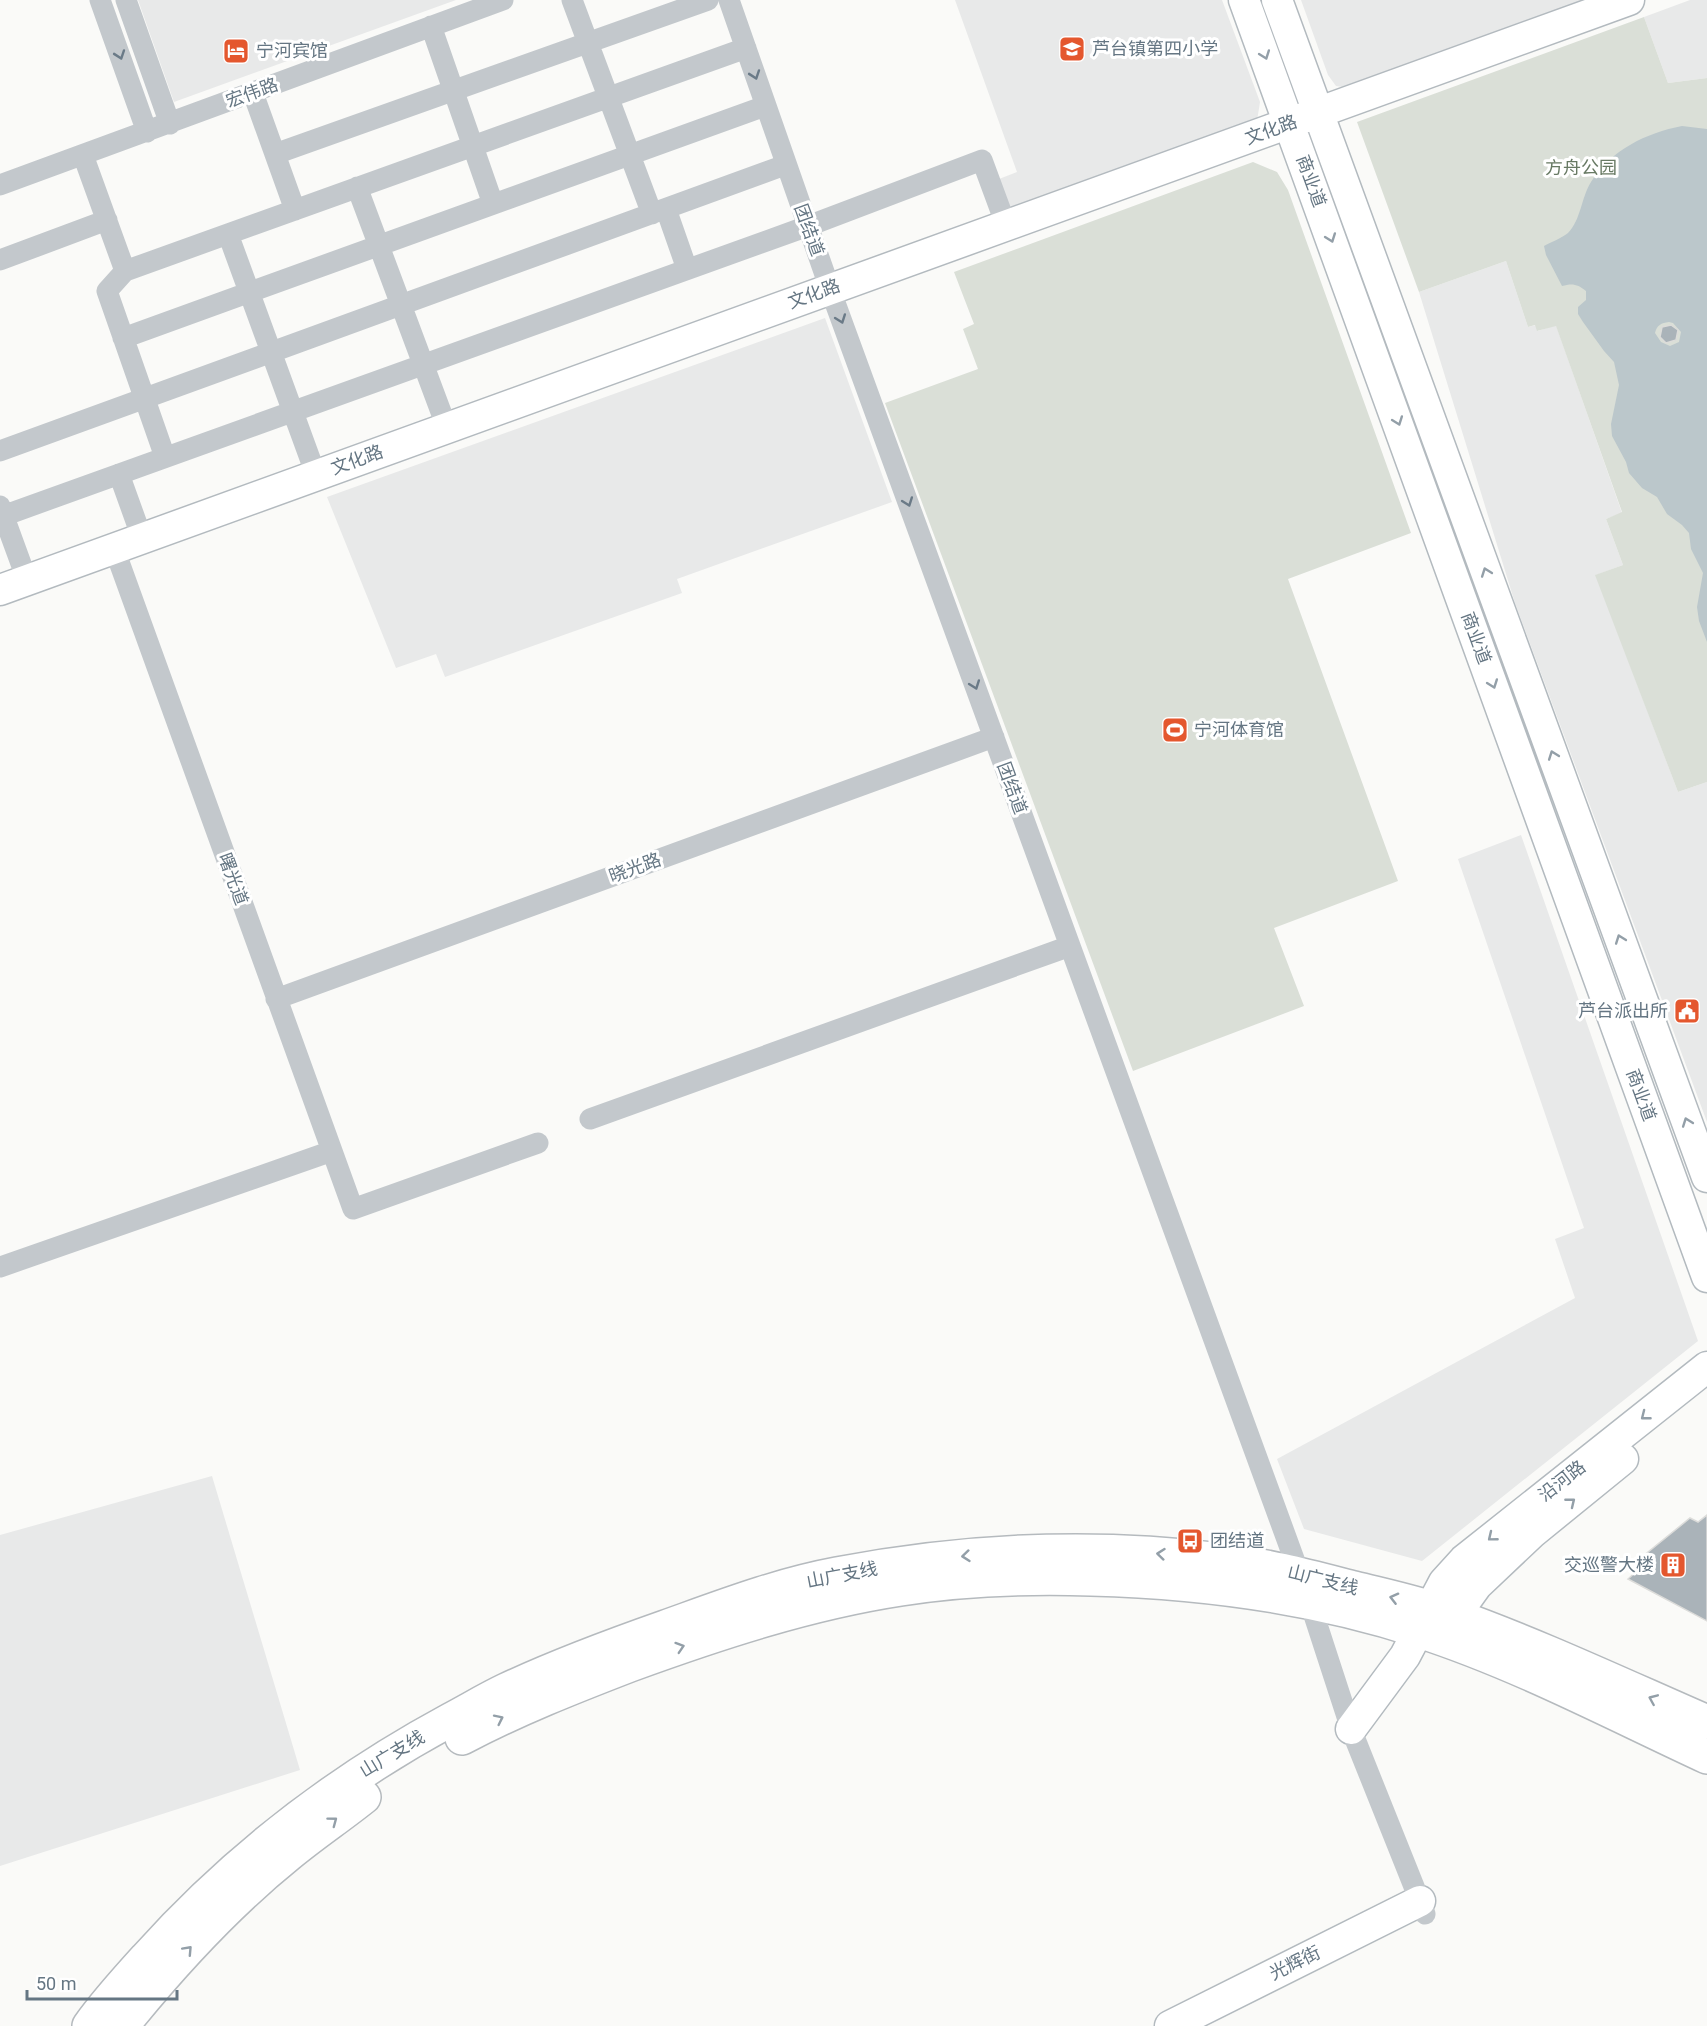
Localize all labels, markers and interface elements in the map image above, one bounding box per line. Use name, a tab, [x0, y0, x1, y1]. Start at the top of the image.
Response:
school or university icon: 芦台镇第四小学	[1057, 34, 1087, 64]
hotel icon: 宁河宾馆	[221, 36, 251, 66]
place label: 芦台镇第四小学	[1092, 38, 1218, 59]
place label: 宁河宾馆	[256, 40, 328, 61]
one-way arrow	[112, 49, 125, 60]
one-way arrow	[1257, 49, 1270, 60]
one-way arrow	[747, 69, 760, 80]
street label: 宏伟路	[223, 73, 281, 112]
street label: 文化路	[1242, 110, 1300, 149]
street label: 商业道	[1292, 152, 1331, 210]
park label: 方舟公园	[1545, 157, 1617, 178]
street label: 团结道	[790, 201, 829, 259]
one-way arrow	[1324, 232, 1337, 243]
street label: 文化路	[785, 274, 843, 313]
one-way arrow	[833, 313, 846, 323]
one-way arrow	[1390, 416, 1403, 426]
street label: 文化路	[328, 440, 386, 479]
one-way arrow	[900, 496, 913, 507]
one-way arrow	[1481, 567, 1494, 578]
street label: 商业道	[1457, 609, 1496, 667]
one-way arrow	[1485, 678, 1498, 689]
one-way arrow	[967, 679, 980, 690]
sports icon: 宁河体育馆	[1160, 715, 1190, 745]
place label: 宁河体育馆	[1194, 719, 1284, 740]
one-way arrow	[1548, 751, 1561, 761]
street label: 团结道	[993, 759, 1032, 817]
street label: 晓光路	[606, 848, 664, 887]
street label: 曙光道	[214, 850, 253, 908]
one-way arrow	[1615, 934, 1627, 945]
public building icon: 芦台派出所	[1672, 996, 1702, 1026]
place label: 芦台派出所	[1578, 1000, 1668, 1021]
street label: 商业道	[1622, 1066, 1661, 1124]
one-way arrow	[1682, 1117, 1694, 1128]
one-way arrow	[1640, 1409, 1651, 1420]
street label: 沿河路	[1534, 1456, 1589, 1506]
one-way arrow	[1564, 1498, 1575, 1509]
bus stop icon: 团结道	[1175, 1526, 1205, 1556]
place label: 团结道	[1210, 1530, 1264, 1551]
one-way arrow	[1487, 1530, 1498, 1541]
one-way arrow	[1157, 1548, 1166, 1561]
one-way arrow	[962, 1549, 971, 1562]
building icon: 交巡警大楼	[1658, 1550, 1688, 1580]
place label: 交巡警大楼	[1564, 1554, 1654, 1575]
street label: 山广支线	[805, 1557, 879, 1592]
street label: 山广支线	[1286, 1561, 1361, 1598]
one-way arrow	[1389, 1592, 1399, 1605]
one-way arrow	[674, 1642, 685, 1654]
one-way arrow	[1649, 1694, 1660, 1706]
one-way arrow	[493, 1715, 504, 1726]
street label: 山广支线	[355, 1726, 428, 1781]
one-way arrow	[327, 1817, 338, 1828]
street label: 光辉街	[1266, 1941, 1324, 1984]
one-way arrow	[180, 1946, 191, 1957]
scale bar	[27, 1963, 177, 2001]
text: 50 m	[36, 1973, 76, 1994]

